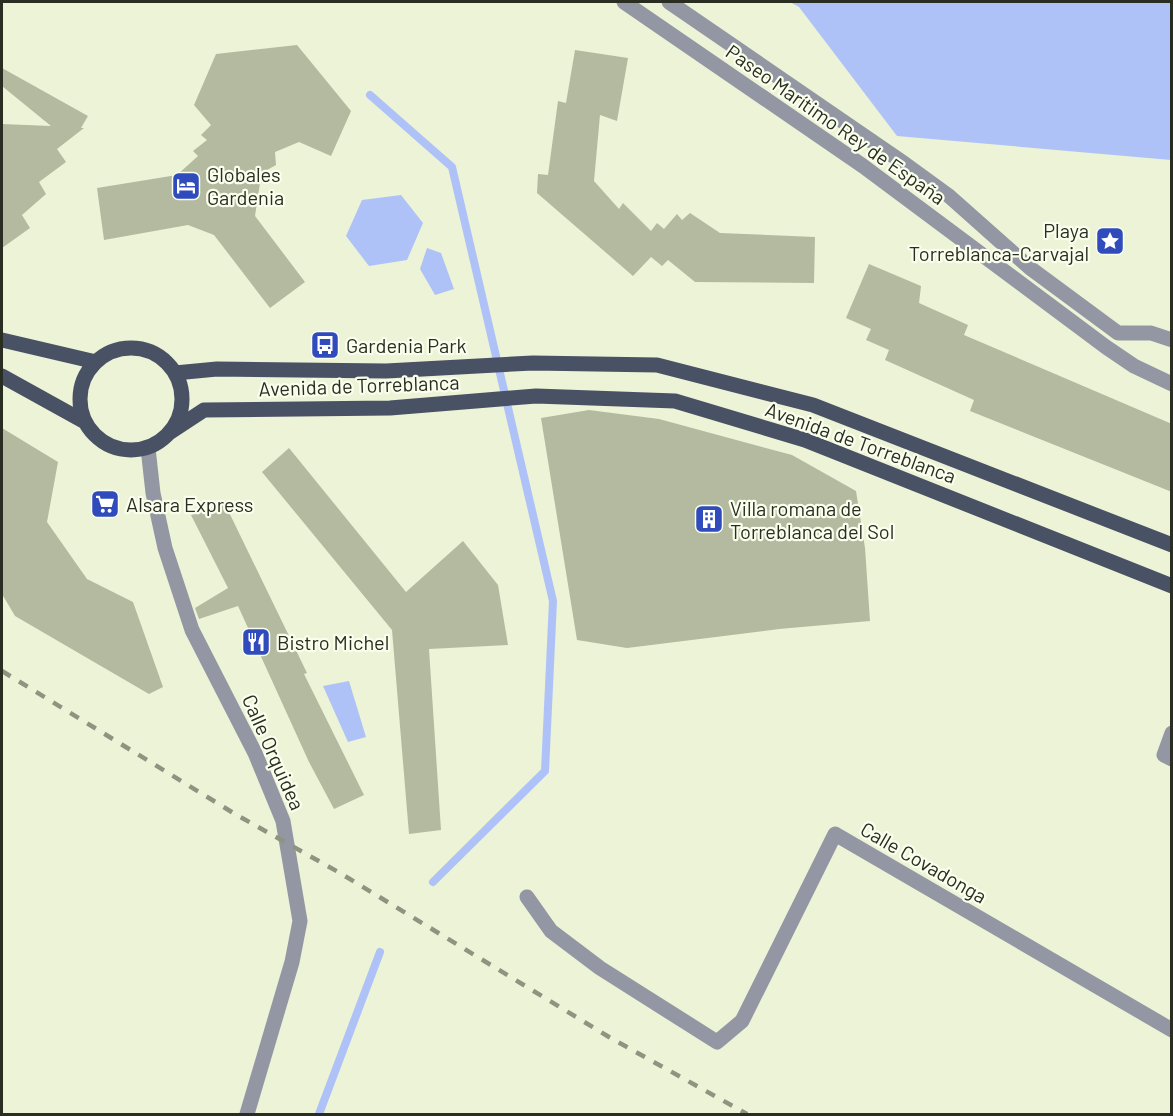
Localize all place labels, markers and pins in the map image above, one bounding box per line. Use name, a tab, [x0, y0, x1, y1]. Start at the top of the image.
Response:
place label: Globales Gardenia	[207, 162, 284, 209]
hotel icon: Globales Gardenia	[170, 170, 202, 202]
place label: Playa Torreblanca-Carvajal	[909, 218, 1089, 265]
place icon: Playa Torreblanca-Carvajal	[1094, 225, 1126, 257]
bus stop icon: Gardenia Park	[309, 329, 341, 361]
place label: Gardenia Park	[346, 333, 467, 357]
supermarket icon: Alsara Express	[89, 488, 121, 520]
place label: Alsara Express	[126, 492, 253, 516]
place label: Villa romana de Torreblanca del Sol	[730, 496, 894, 543]
building icon: Villa romana de Torreblanca del Sol	[693, 503, 725, 535]
restaurant icon: Bistro Michel	[240, 626, 272, 658]
place label: Bistro Michel	[277, 630, 389, 654]

